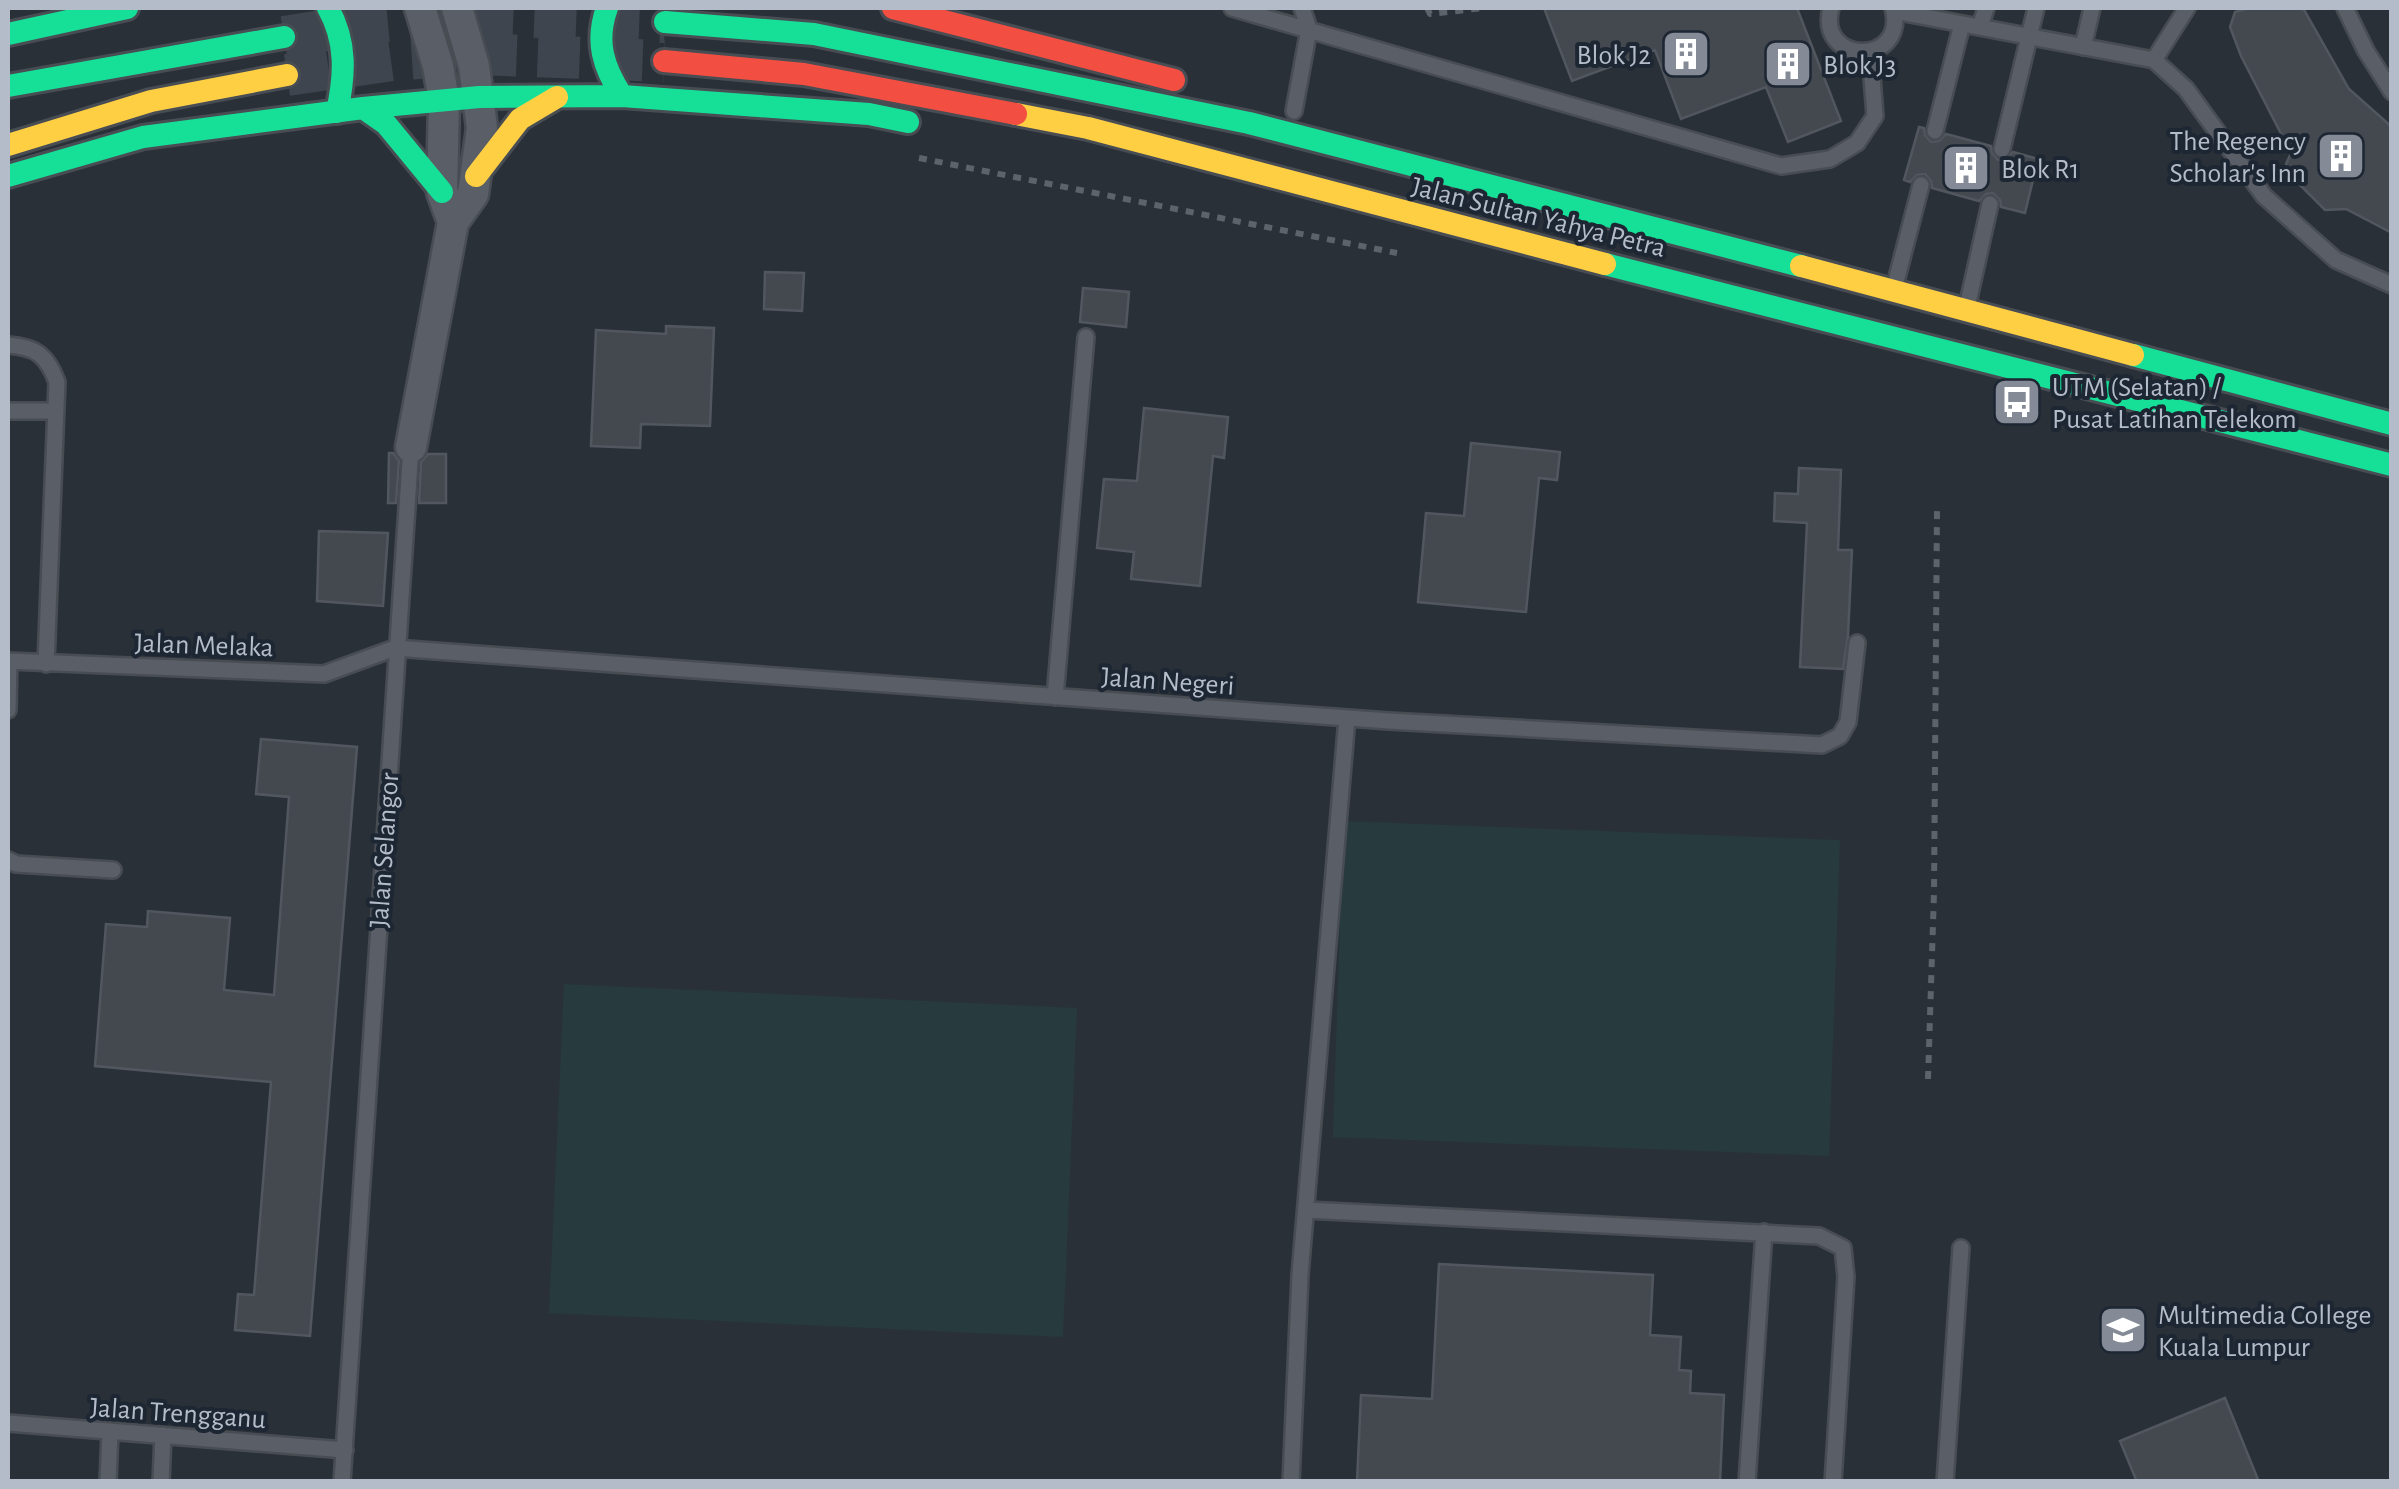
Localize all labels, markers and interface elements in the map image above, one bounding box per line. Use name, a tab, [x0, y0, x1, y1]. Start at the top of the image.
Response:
building icon: Blok J2	[1660, 28, 1712, 80]
building icon: Blok J3	[1762, 38, 1814, 90]
place label: Blok J2	[1576, 42, 1651, 70]
place label: Blok J3	[1823, 52, 1896, 80]
place label: The Regency Scholar's Inn	[2170, 128, 2306, 188]
building icon: The Regency Scholar's Inn	[2315, 130, 2367, 182]
building icon: Blok R1	[1940, 142, 1992, 194]
place label: Blok R1	[2001, 156, 2079, 184]
street label: Jalan Sultan Yahya Petra	[1409, 173, 1668, 263]
place label: UTM (Selatan) / Pusat Latihan Telekom	[2052, 374, 2297, 434]
bus stop icon: UTM (Selatan) / Pusat Latihan Telekom	[1991, 376, 2043, 428]
street label: Jalan Melaka	[134, 630, 274, 662]
street label: Jalan Negeri	[1100, 663, 1235, 701]
street label: Jalan Selangor	[366, 772, 404, 929]
place label: Multimedia College Kuala Lumpur	[2158, 1302, 2371, 1362]
school or university icon: Multimedia College Kuala Lumpur	[2097, 1304, 2149, 1356]
street label: Jalan Trengganu	[89, 1394, 267, 1434]

